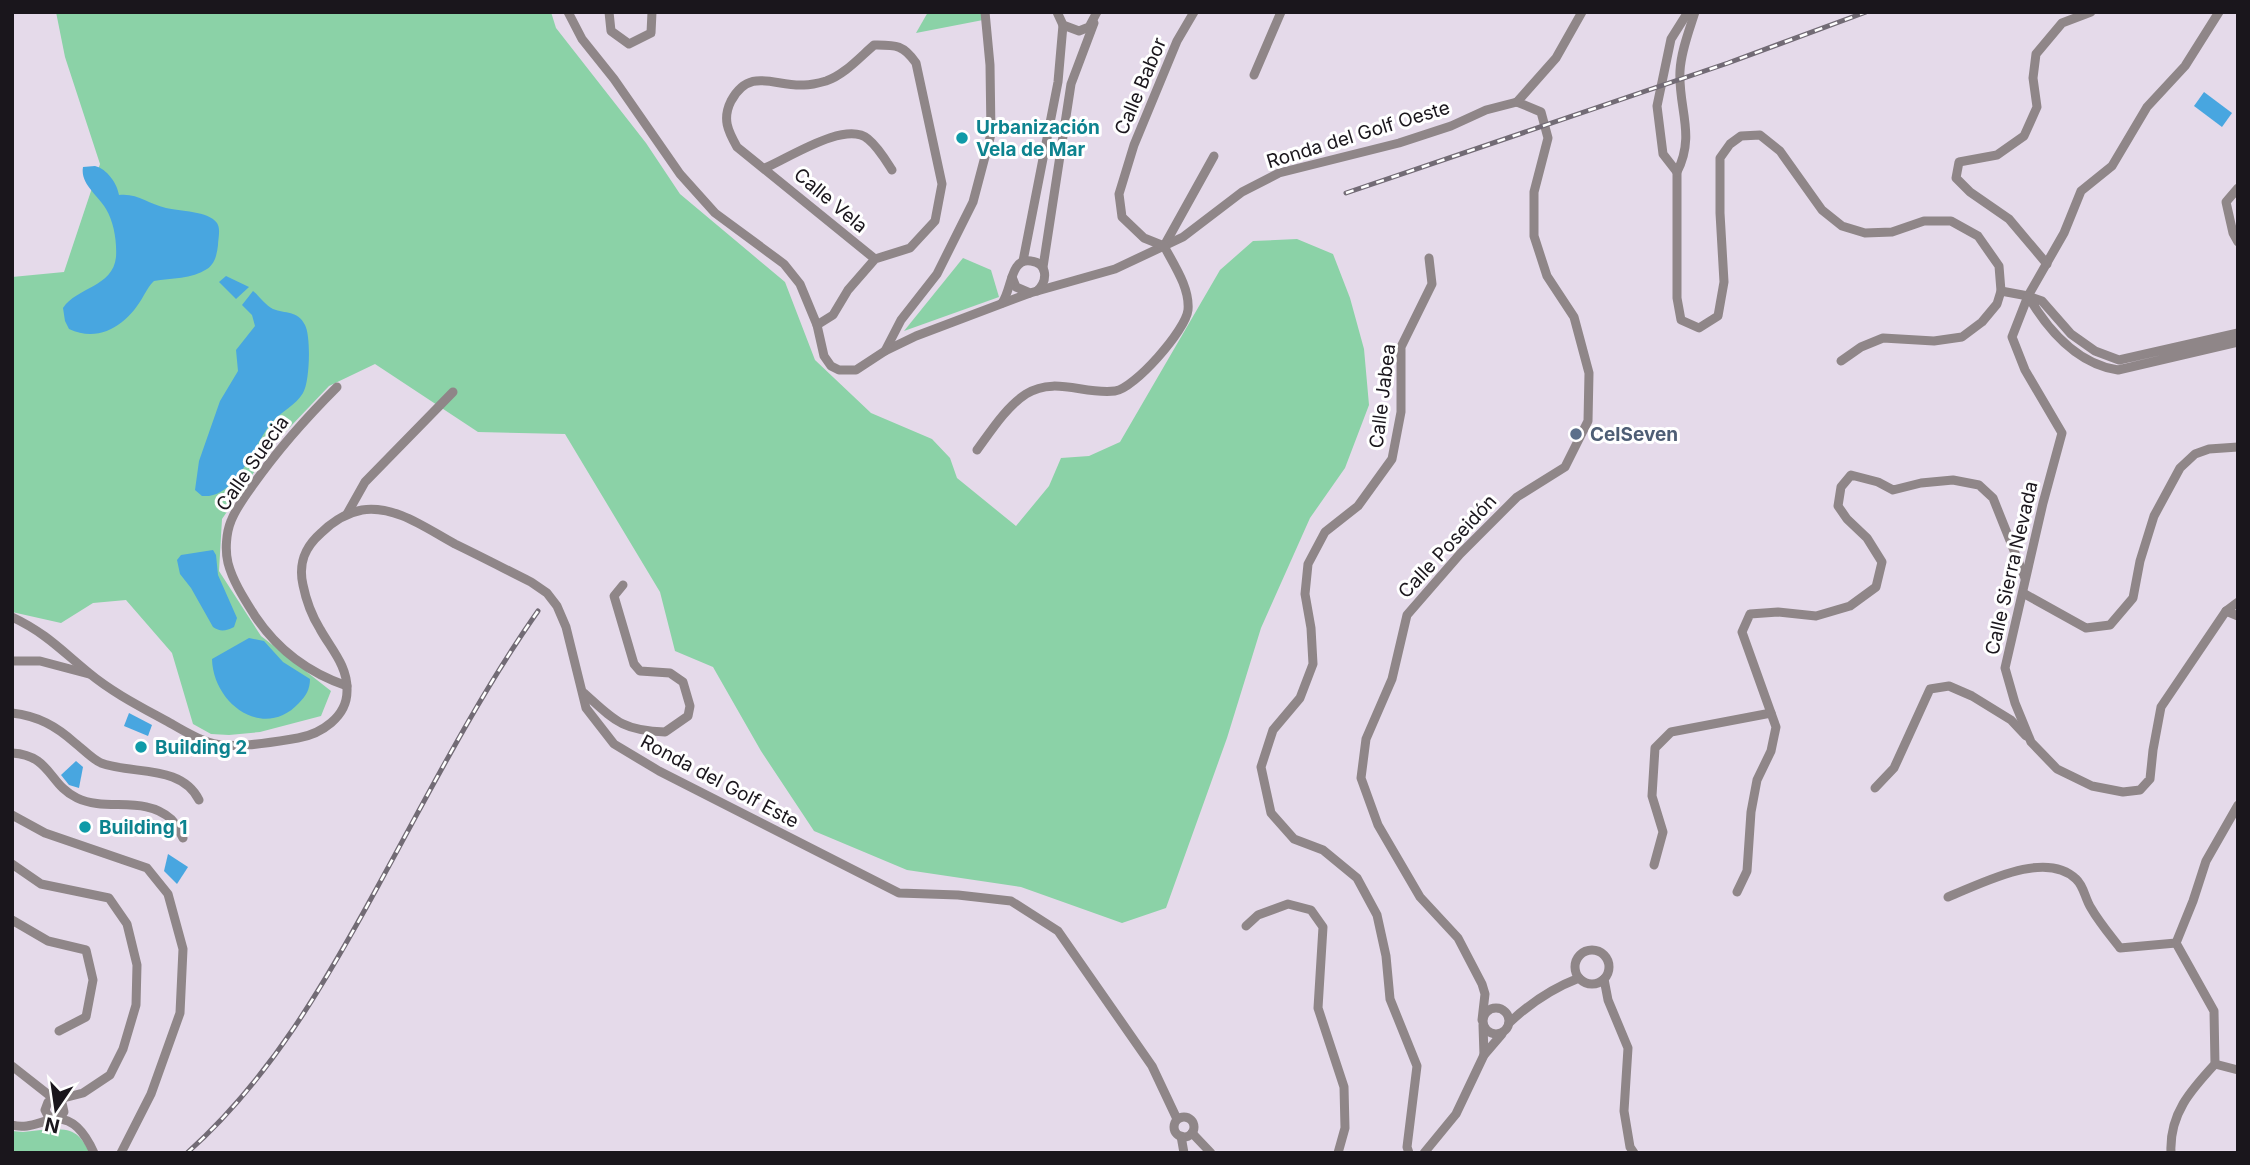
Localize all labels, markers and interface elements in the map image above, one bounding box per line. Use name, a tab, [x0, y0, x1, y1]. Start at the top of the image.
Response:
street label: Calle Babor	[1110, 34, 1171, 138]
street label: Ronda del Golf Oeste	[1264, 96, 1452, 173]
place label: Urbanización Vela de Mar	[976, 116, 1100, 161]
marker: Urbanización Vela de Mar	[954, 130, 970, 146]
street label: Calle Vela	[789, 163, 872, 238]
street label: Calle Jabea	[1365, 342, 1400, 450]
street label: Calle Suecia	[211, 411, 294, 515]
place label: CelSeven	[1590, 423, 1678, 446]
marker: CelSeven	[1568, 426, 1584, 442]
street label: Calle Sierra Nevada	[1980, 479, 2043, 657]
street label: Calle Poseidón	[1393, 490, 1501, 603]
street label: Ronda del Golf Este	[637, 730, 803, 833]
place label: Building 2	[155, 736, 247, 759]
marker: Building 2	[133, 739, 149, 755]
place label: Building 1	[99, 816, 187, 839]
marker: Building 1	[77, 819, 93, 835]
north arrow	[21, 1074, 91, 1144]
text: N	[43, 1112, 62, 1138]

